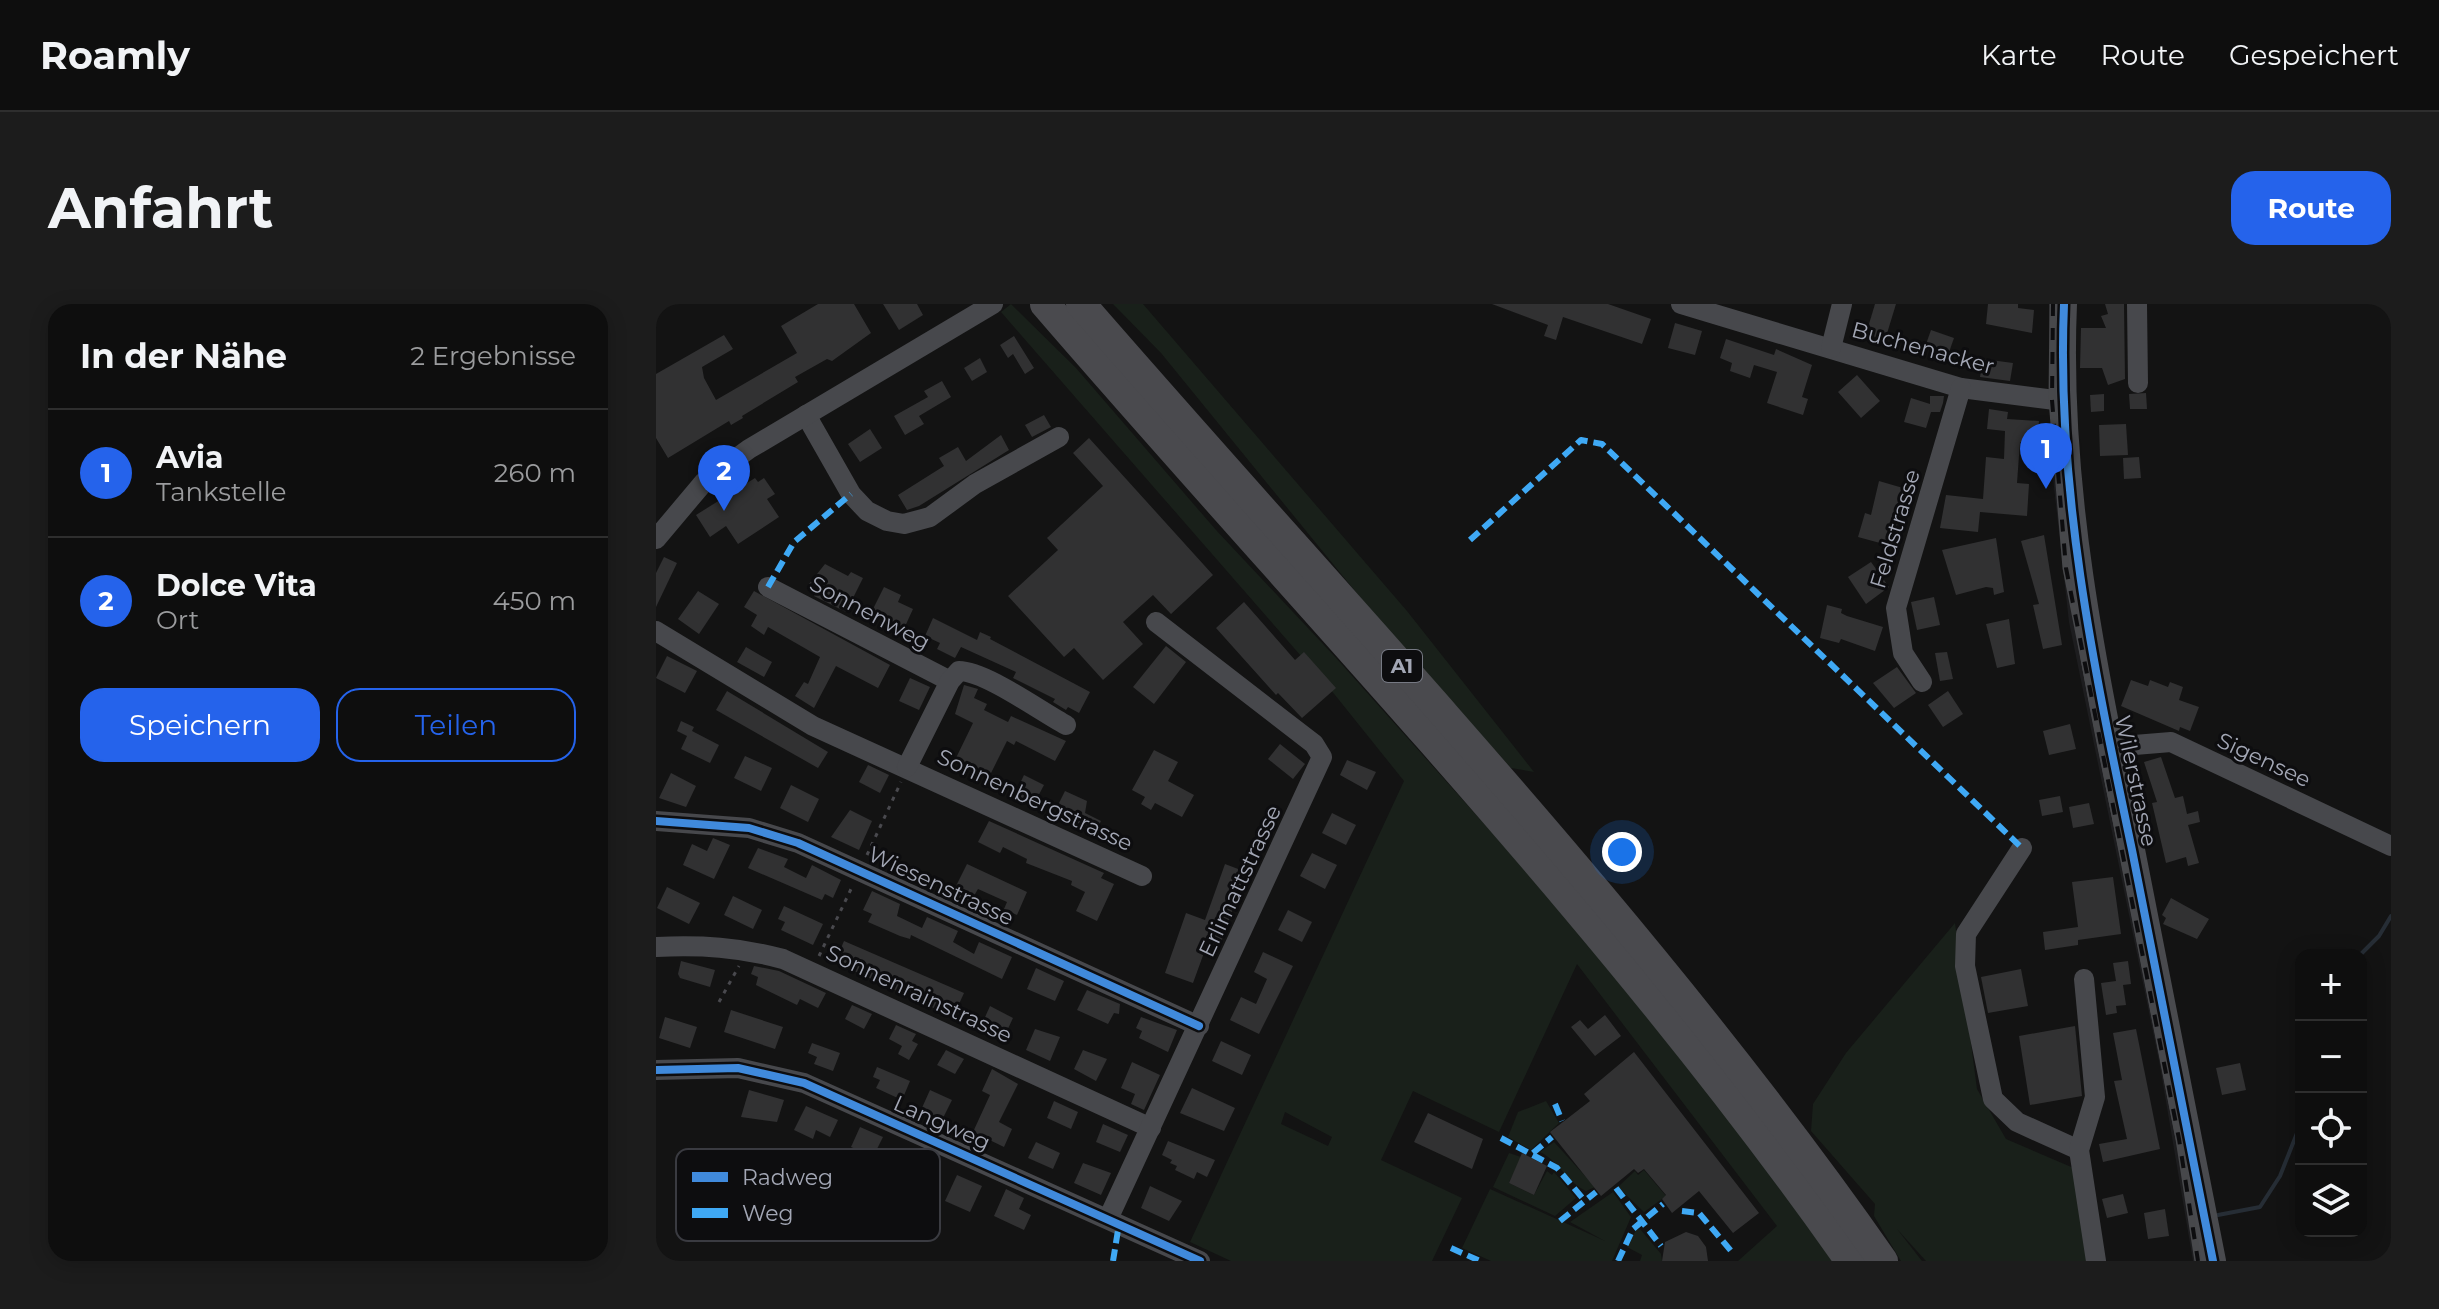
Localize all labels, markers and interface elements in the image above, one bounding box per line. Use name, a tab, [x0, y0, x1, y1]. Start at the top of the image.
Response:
text: Roamly	[40, 32, 190, 79]
text: Karte	[1981, 38, 2057, 72]
text: Route	[2101, 38, 2185, 72]
text: Gespeichert	[2229, 38, 2399, 72]
button: Route	[2231, 171, 2391, 245]
text: Anfahrt	[48, 174, 273, 242]
street label: Buchenacker	[1849, 316, 1997, 380]
text: In der Nähe	[80, 335, 287, 377]
text: 2 Ergebnisse	[410, 340, 576, 372]
pin: 1	[2020, 423, 2072, 489]
text: Avia	[156, 439, 224, 476]
pin: 2	[698, 445, 750, 511]
text: 1	[101, 457, 111, 489]
text: 260 m	[494, 457, 576, 489]
street label: Feldstrasse	[1864, 466, 1926, 592]
text: Tankstelle	[156, 476, 286, 508]
text: Dolce Vita	[156, 567, 317, 604]
street label: Sonnenweg	[805, 570, 935, 656]
text: 2	[98, 585, 114, 617]
text: 450 m	[493, 585, 576, 617]
text: Ort	[156, 604, 199, 636]
road number: A1	[1382, 650, 1422, 682]
button: Speichern	[80, 688, 320, 762]
button: Teilen	[336, 688, 576, 762]
street label: Wilerstrasse	[2109, 713, 2163, 849]
street label: Sigensee	[2213, 727, 2315, 793]
street label: Sonnenbergstrasse	[933, 743, 1137, 857]
street label: Erlimattstrasse	[1193, 801, 1287, 961]
your location	[1602, 832, 1642, 872]
street label: Wiesenstrasse	[864, 840, 1018, 932]
street label: Sonnenrainstrasse	[822, 939, 1016, 1049]
map controls	[2295, 949, 2367, 1237]
button: +	[2295, 949, 2367, 1021]
button: −	[2295, 1021, 2367, 1093]
street label: Langweg	[889, 1090, 995, 1156]
button: locate	[2295, 1093, 2367, 1165]
legend	[676, 1149, 940, 1241]
text: Radweg	[742, 1164, 833, 1191]
button: layers	[2295, 1165, 2367, 1237]
text: Weg	[742, 1200, 794, 1227]

